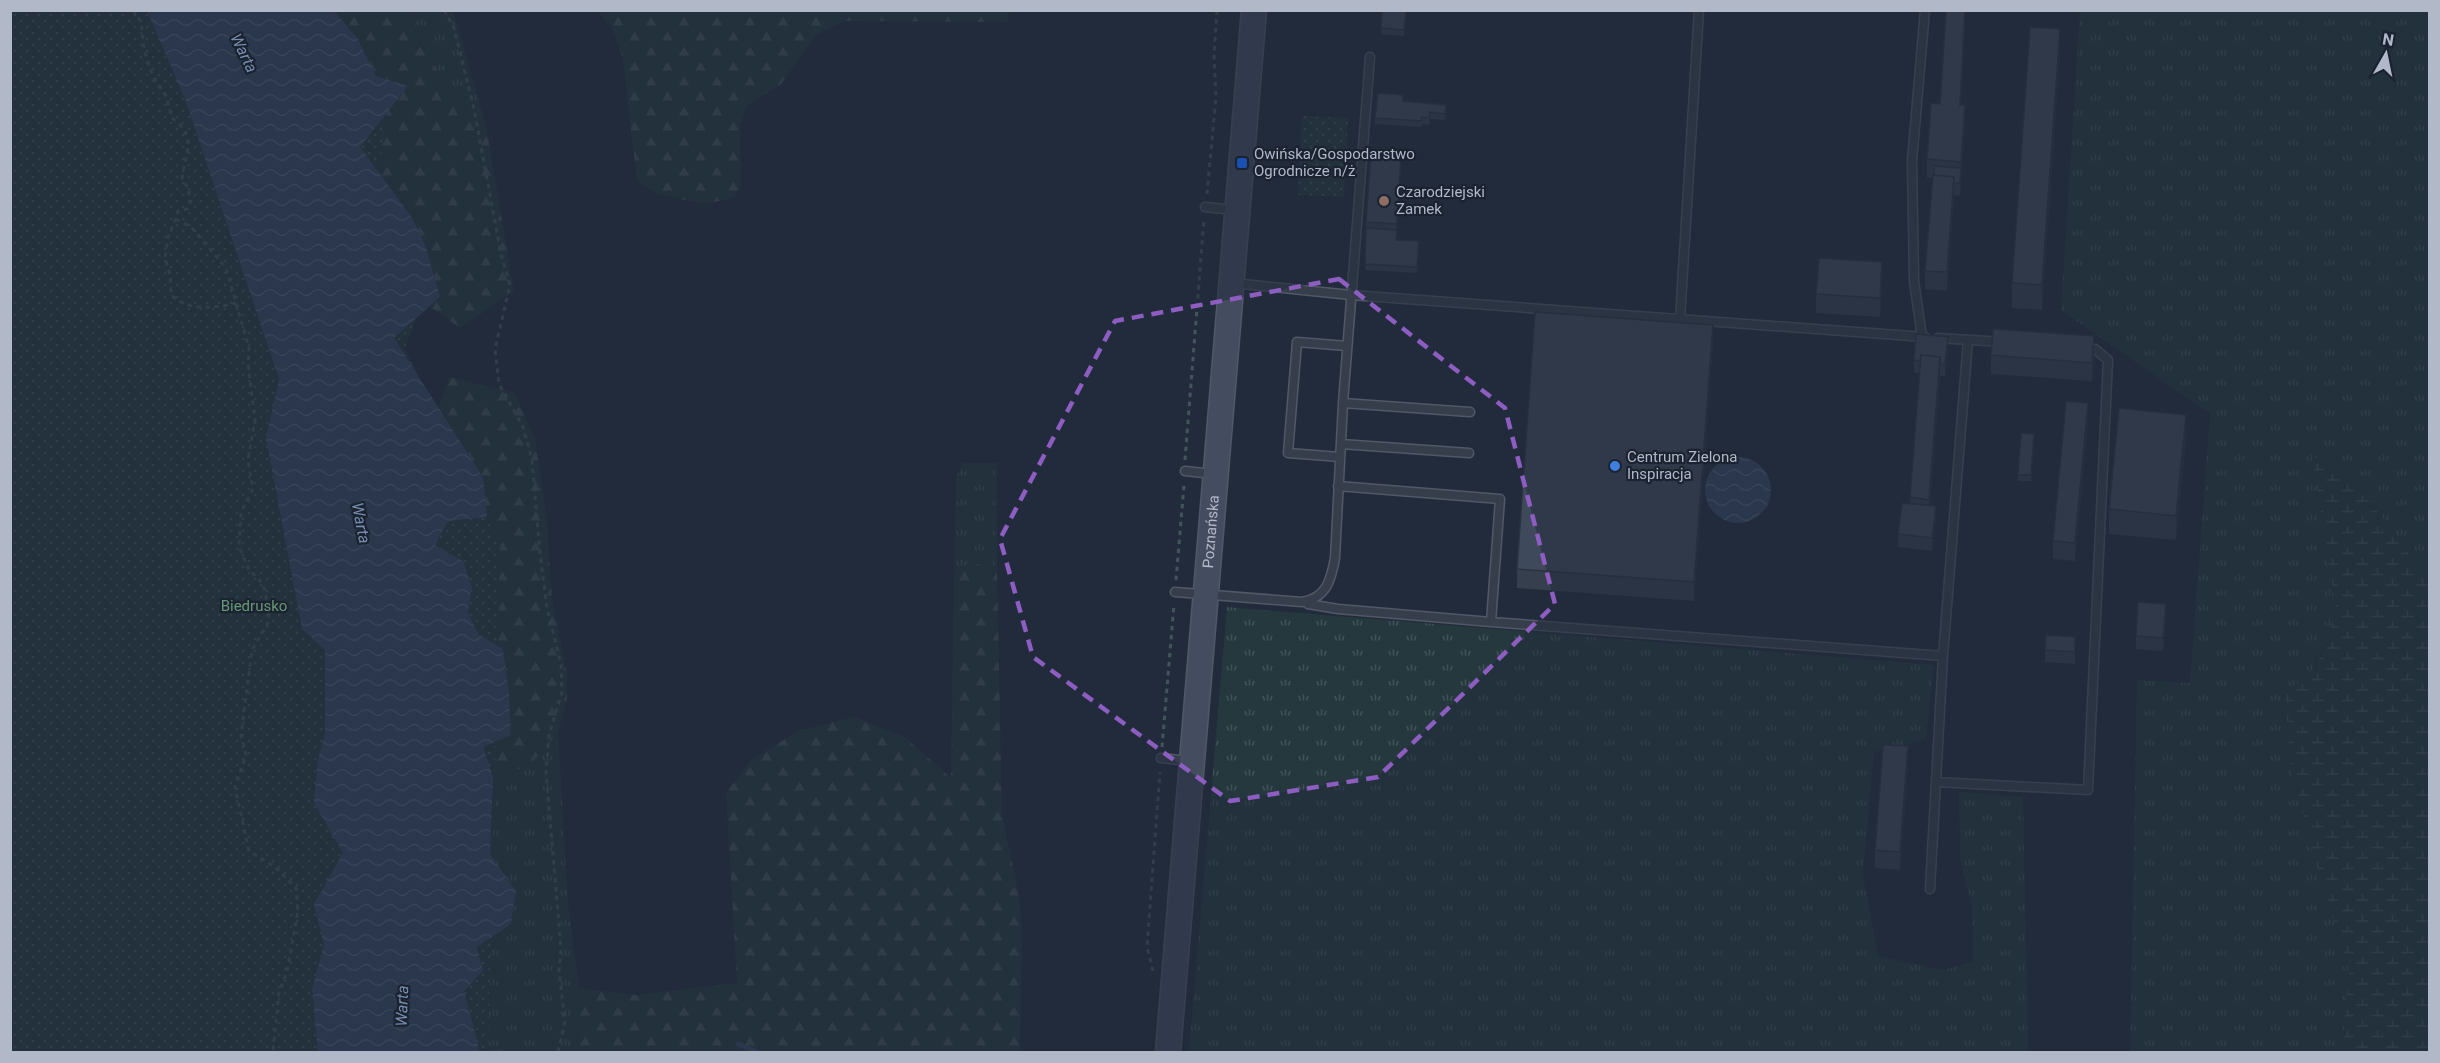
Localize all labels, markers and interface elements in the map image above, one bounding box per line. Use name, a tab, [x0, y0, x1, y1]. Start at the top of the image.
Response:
north arrow	[2356, 24, 2416, 84]
text: N	[2381, 29, 2395, 50]
water label: Warta	[226, 30, 262, 76]
place label: Owińska/Gospodarstwo Ogrodnicze n/ż	[1254, 145, 1415, 180]
marker: Owińska/Gospodarstwo Ogrodnicze n/ż	[1235, 156, 1249, 170]
place label: Czarodziejski Zamek	[1396, 183, 1485, 218]
marker: Czarodziejski Zamek	[1377, 194, 1391, 208]
place label: Centrum Zielona Inspiracja	[1627, 448, 1737, 483]
marker: Centrum Zielona Inspiracja	[1608, 459, 1622, 473]
street label: Poznańska	[1199, 494, 1223, 569]
water label: Warta	[348, 501, 374, 545]
park label: Biedrusko	[221, 597, 287, 615]
water label: Warta	[392, 985, 412, 1027]

